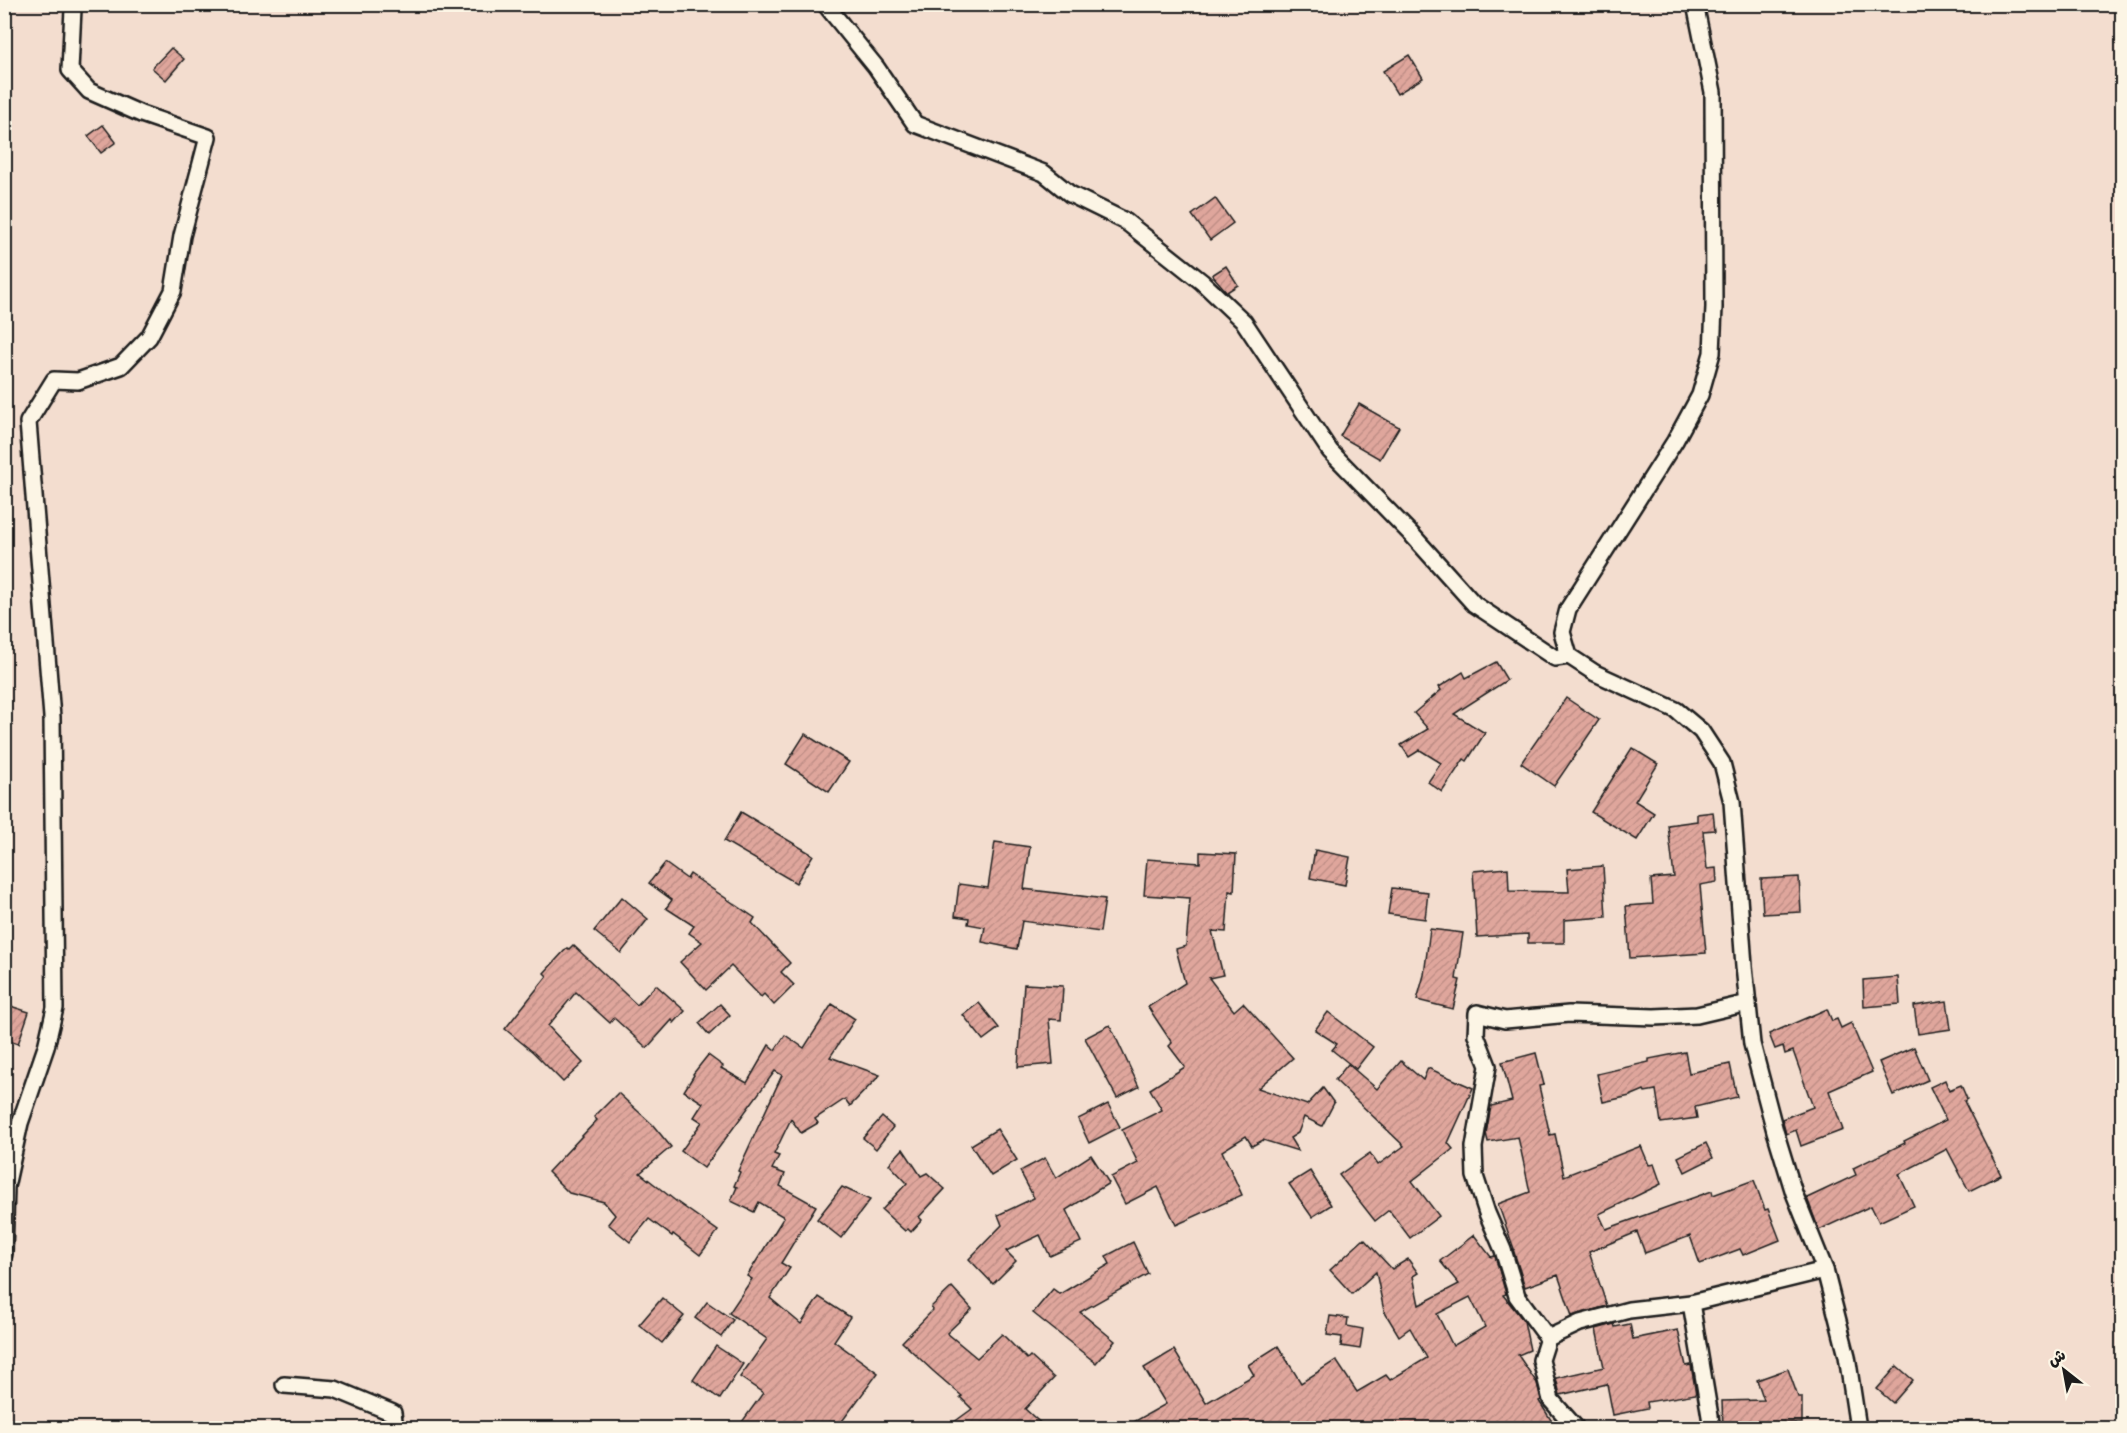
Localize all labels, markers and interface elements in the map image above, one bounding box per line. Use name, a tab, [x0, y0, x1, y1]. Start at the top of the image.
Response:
north arrow	[2034, 1340, 2094, 1400]
text: ش	[2046, 1347, 2071, 1373]

